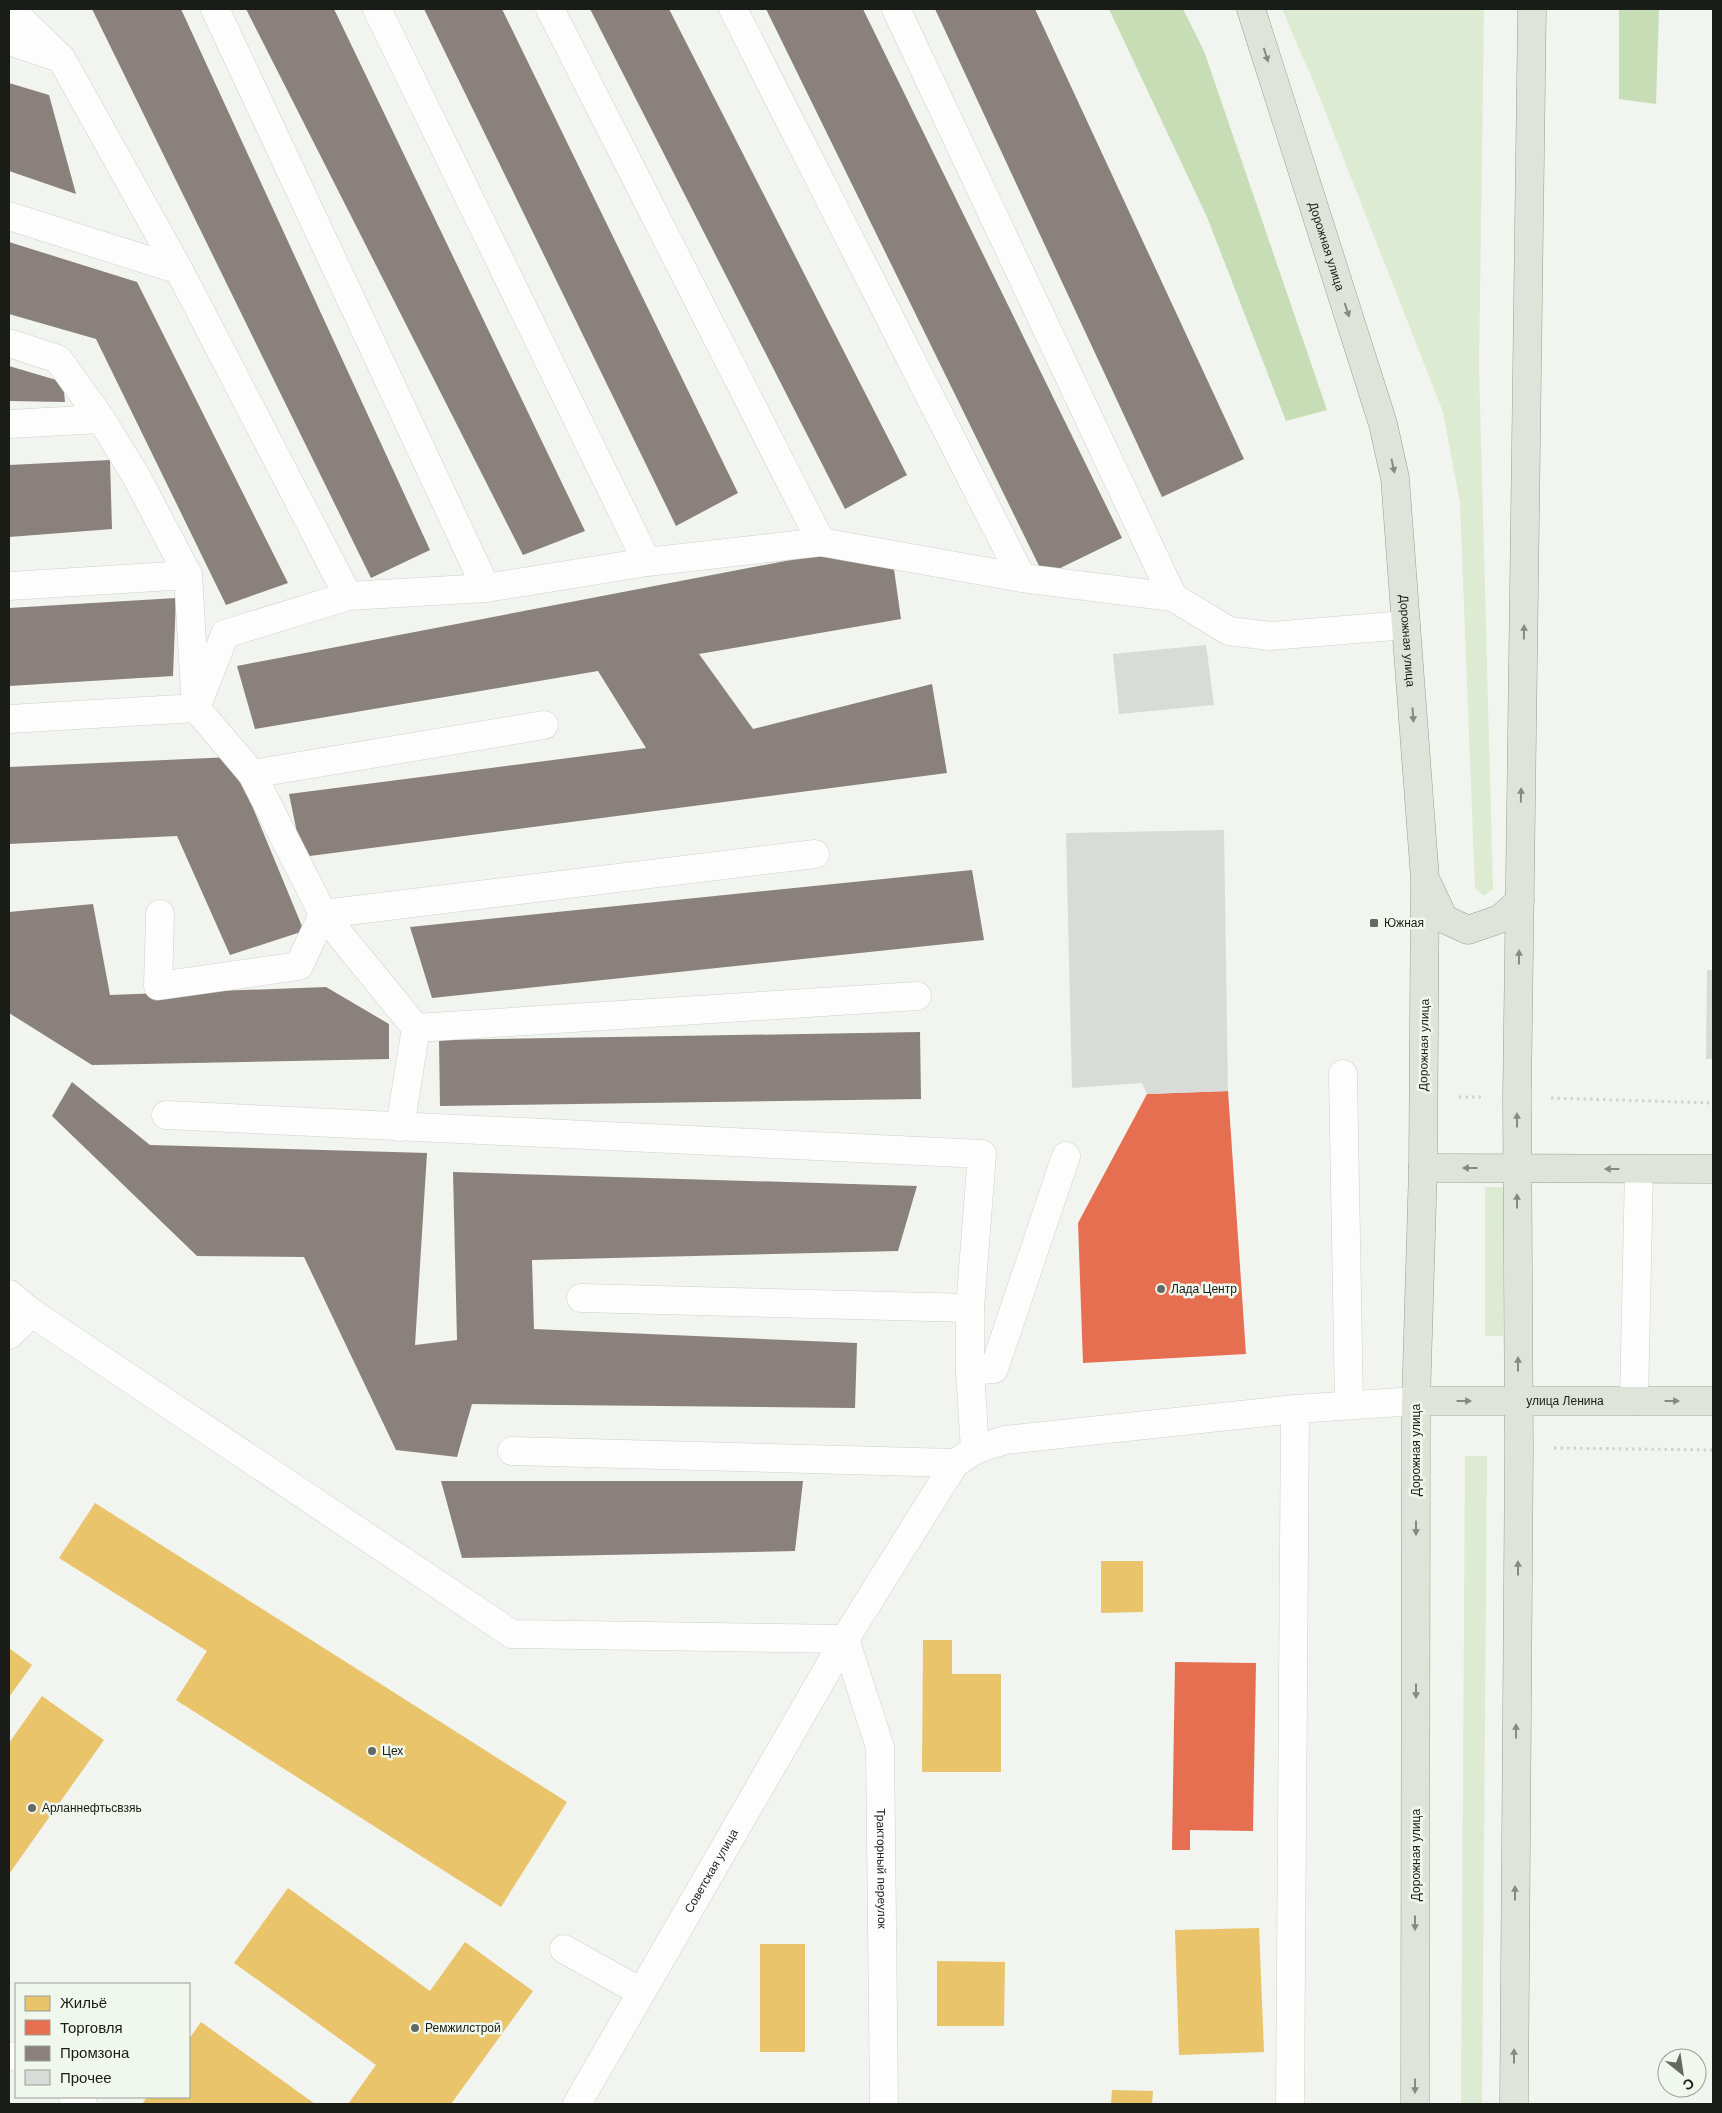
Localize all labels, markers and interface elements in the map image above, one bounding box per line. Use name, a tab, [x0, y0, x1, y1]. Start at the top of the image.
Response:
one-way arrow	[1263, 48, 1270, 63]
street label: Дорожная улица	[1306, 200, 1347, 293]
one-way arrow	[1344, 303, 1352, 318]
one-way arrow	[1389, 458, 1397, 473]
street label: Дорожная улица	[1397, 594, 1418, 688]
one-way arrow	[1520, 624, 1528, 640]
one-way arrow	[1409, 707, 1417, 723]
one-way arrow	[1517, 787, 1525, 803]
place label: Южная	[1384, 916, 1424, 930]
marker: Южная	[1368, 917, 1380, 929]
one-way arrow	[1515, 949, 1523, 965]
street label: Дорожная улица	[1416, 998, 1432, 1091]
one-way arrow	[1513, 1112, 1521, 1128]
one-way arrow	[1461, 1164, 1477, 1172]
one-way arrow	[1604, 1165, 1620, 1173]
one-way arrow	[1513, 1193, 1521, 1209]
place label: Лада Центр	[1171, 1282, 1237, 1296]
marker: Лада Центр	[1155, 1283, 1167, 1295]
one-way arrow	[1514, 1356, 1522, 1372]
street label: улица Ленина	[1526, 1394, 1604, 1408]
one-way arrow	[1457, 1397, 1473, 1405]
one-way arrow	[1664, 1397, 1680, 1405]
street label: Дорожная улица	[1409, 1404, 1423, 1496]
one-way arrow	[1412, 1520, 1420, 1536]
one-way arrow	[1514, 1560, 1522, 1576]
one-way arrow	[1412, 1683, 1420, 1699]
one-way arrow	[1512, 1722, 1520, 1738]
place label: Цех	[382, 1744, 403, 1758]
marker: Цех	[366, 1745, 378, 1757]
place label: Арланнефтьсвзяь	[42, 1801, 142, 1815]
marker: Арланнефтьсвзяь	[26, 1802, 38, 1814]
street label: Тракторный переулок	[874, 1808, 889, 1930]
street label: Дорожная улица	[1409, 1809, 1423, 1901]
street label: Советская улица	[682, 1826, 741, 1915]
one-way arrow	[1511, 1885, 1519, 1901]
one-way arrow	[1411, 1915, 1419, 1931]
legend	[15, 1983, 190, 2098]
text: Жильё	[60, 1994, 107, 2011]
text: Торговля	[60, 2019, 123, 2036]
place label: Ремжилстрой	[425, 2021, 501, 2035]
marker: Ремжилстрой	[409, 2022, 421, 2034]
text: Промзона	[60, 2044, 130, 2061]
one-way arrow	[1510, 2047, 1518, 2063]
north arrow	[1657, 2048, 1707, 2098]
text: Прочее	[60, 2069, 112, 2086]
text: С	[1680, 2075, 1697, 2094]
one-way arrow	[1411, 2078, 1419, 2094]

